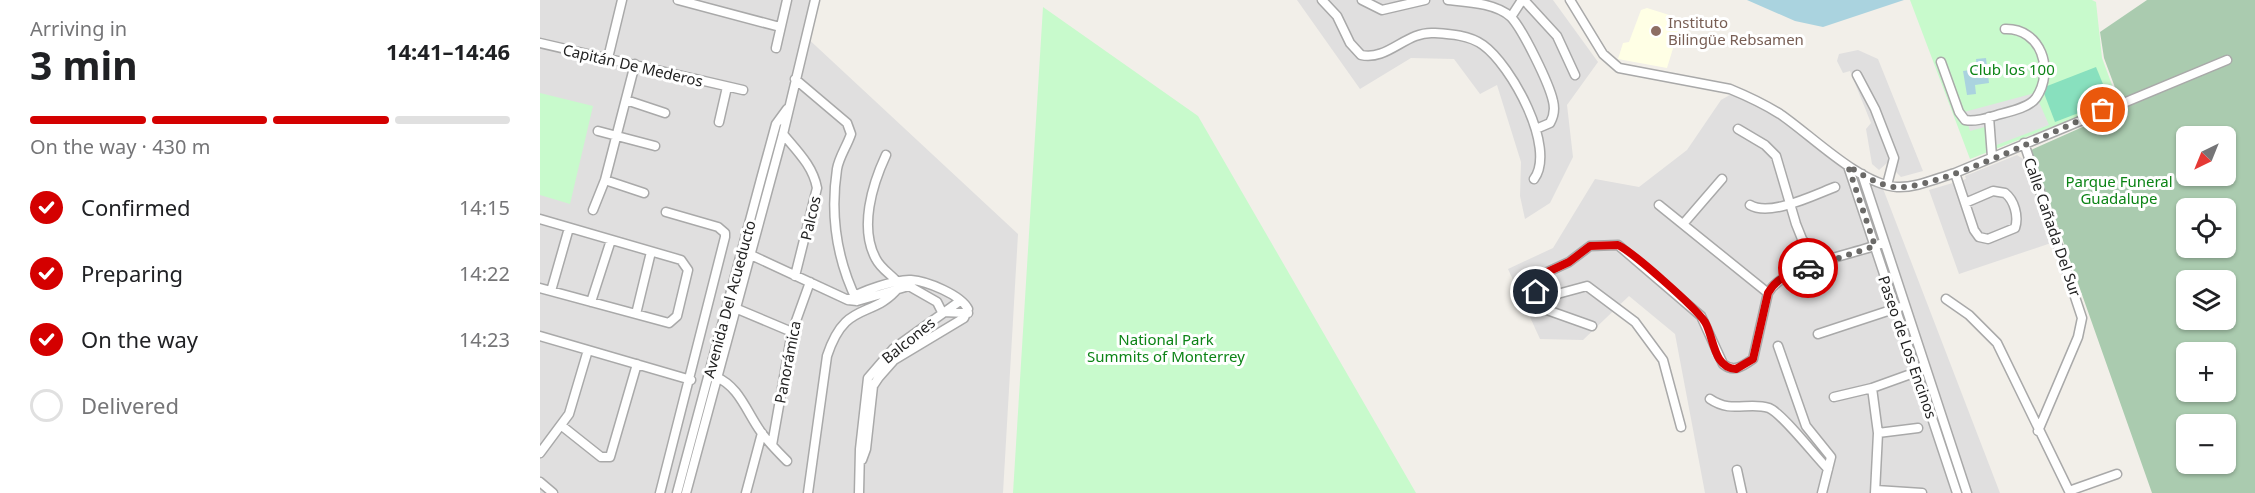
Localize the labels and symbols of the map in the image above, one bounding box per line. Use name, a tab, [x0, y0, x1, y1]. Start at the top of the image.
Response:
place label: Instituto Bilingüe Rebsamen	[1668, 12, 1804, 49]
marker: Instituto Bilingüe Rebsamen	[1649, 24, 1663, 38]
street label: Capitán De Mederos	[561, 39, 705, 91]
park label: Club los 100	[1969, 59, 2055, 79]
pin	[2077, 84, 2128, 135]
north arrow	[2176, 126, 2236, 186]
street label: Calle Cañada Del Sur	[2020, 155, 2086, 299]
park label: Parque Funeral Guadalupe	[2065, 171, 2173, 208]
street label: Palcos	[795, 194, 825, 242]
street label: Avenida Del Acueducto	[698, 218, 760, 380]
courier	[1778, 238, 1838, 298]
pin	[1510, 266, 1561, 317]
street label: Paseo de Los Encinos	[1874, 273, 1942, 421]
street label: Balcones	[877, 312, 939, 368]
street label: Panorámica	[769, 319, 805, 405]
park label: National Park Summits of Monterrey	[1087, 329, 1245, 366]

